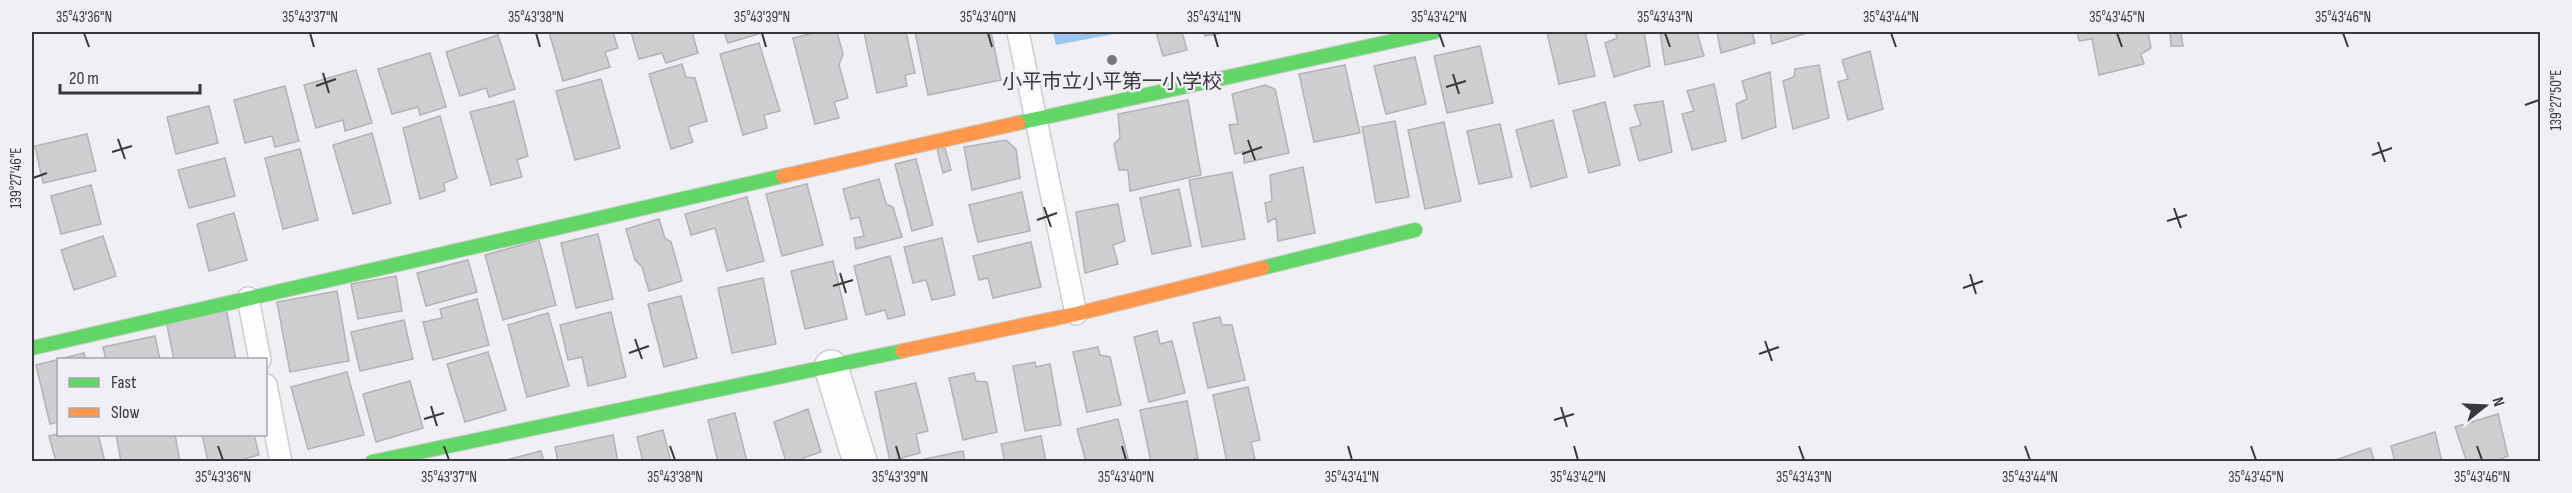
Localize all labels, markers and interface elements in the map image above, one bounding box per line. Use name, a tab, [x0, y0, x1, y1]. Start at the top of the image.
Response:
text: 35°43'36"N	[56, 8, 112, 27]
text: 35°43'37"N	[282, 8, 338, 27]
text: 35°43'38"N	[508, 8, 564, 27]
text: 35°43'39"N	[734, 8, 790, 27]
text: 35°43'40"N	[960, 8, 1016, 27]
text: 35°43'41"N	[1187, 8, 1241, 27]
text: 35°43'42"N	[1411, 8, 1467, 27]
text: 35°43'43"N	[1637, 8, 1693, 27]
text: 35°43'44"N	[1863, 8, 1919, 27]
text: 35°43'45"N	[2089, 8, 2145, 27]
text: 35°43'46"N	[2315, 8, 2371, 27]
marker: 小平市立小平第一小学校	[1105, 53, 1119, 67]
scale bar	[60, 57, 200, 95]
text: 20 m	[69, 68, 99, 89]
place label: 小平市立小平第一小学校	[1002, 70, 1222, 94]
text: 139°27'50"E	[2547, 70, 2566, 130]
text: 139°27'46"E	[7, 147, 26, 209]
legend	[57, 358, 267, 436]
text: Fast	[111, 372, 137, 393]
north arrow	[2455, 376, 2515, 436]
text: N	[2487, 395, 2508, 409]
text: Slow	[111, 402, 140, 423]
text: 35°43'36"N	[195, 468, 251, 487]
text: 35°43'37"N	[421, 468, 477, 487]
text: 35°43'38"N	[647, 468, 703, 487]
text: 35°43'39"N	[872, 468, 928, 487]
text: 35°43'40"N	[1098, 468, 1154, 487]
text: 35°43'41"N	[1325, 468, 1379, 487]
text: 35°43'42"N	[1550, 468, 1606, 487]
text: 35°43'43"N	[1776, 468, 1832, 487]
text: 35°43'44"N	[2002, 468, 2058, 487]
text: 35°43'45"N	[2228, 468, 2284, 487]
text: 35°43'46"N	[2454, 468, 2510, 487]

